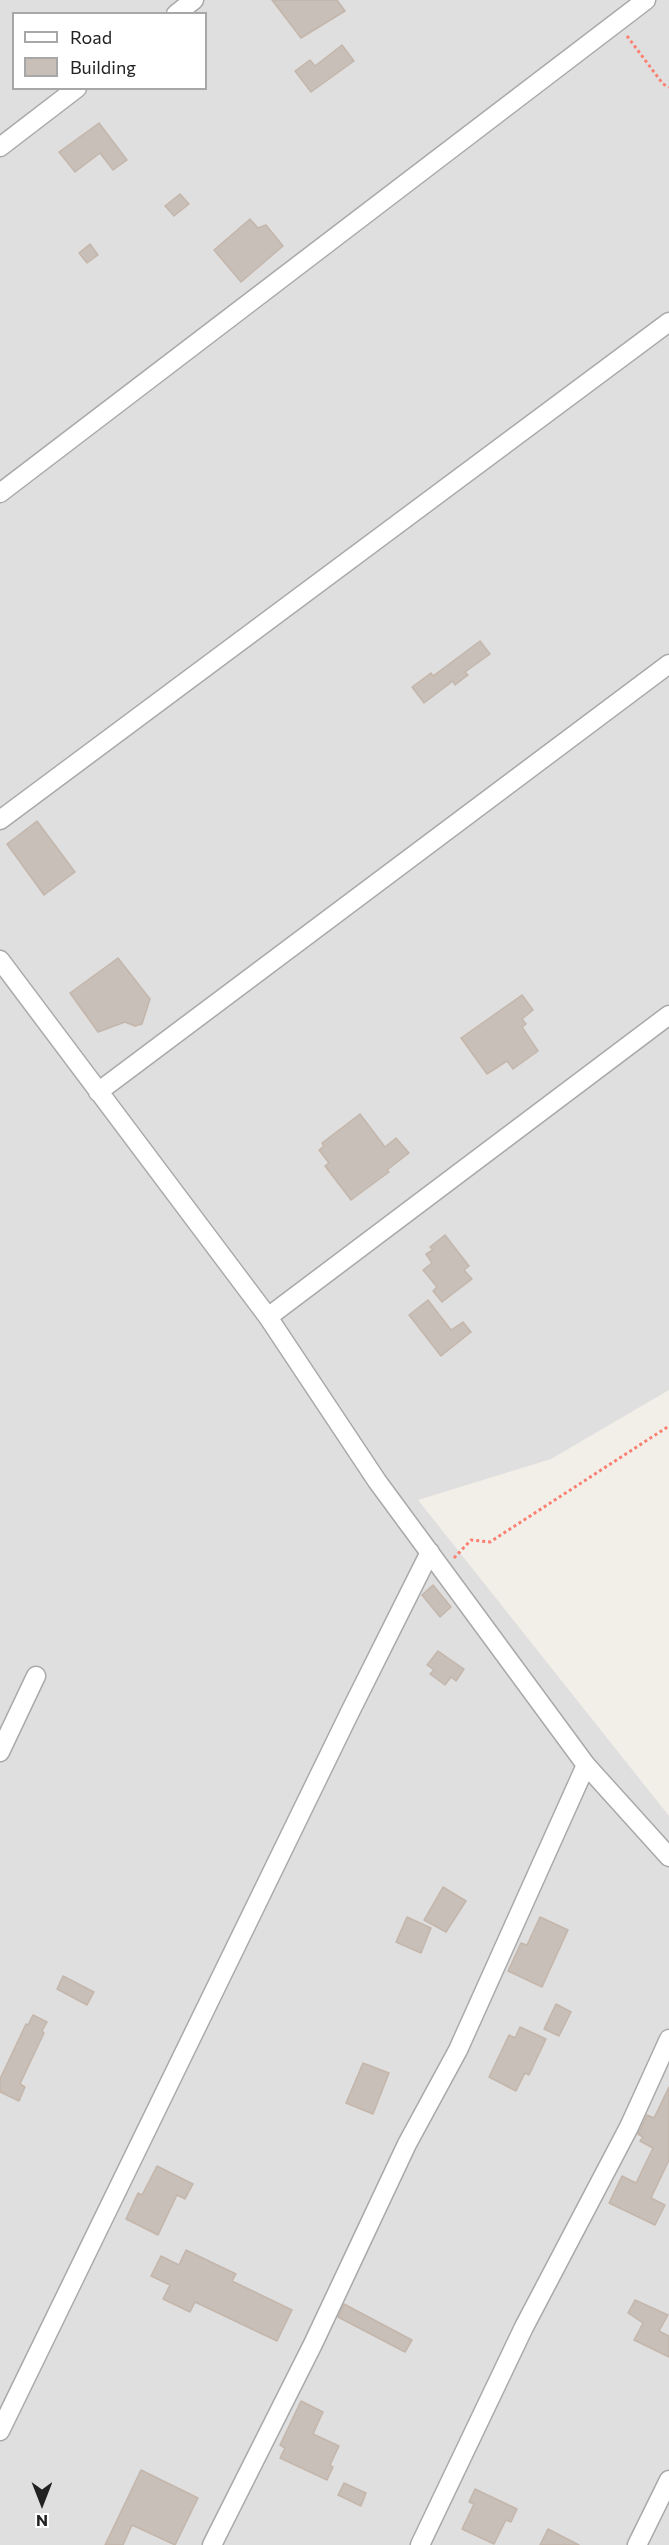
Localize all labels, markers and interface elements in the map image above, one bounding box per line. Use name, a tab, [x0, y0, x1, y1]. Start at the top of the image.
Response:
legend	[12, 12, 207, 90]
text: Road	[70, 26, 112, 48]
text: Building	[70, 56, 136, 78]
north arrow	[12, 2473, 72, 2533]
text: N	[36, 2512, 48, 2531]

